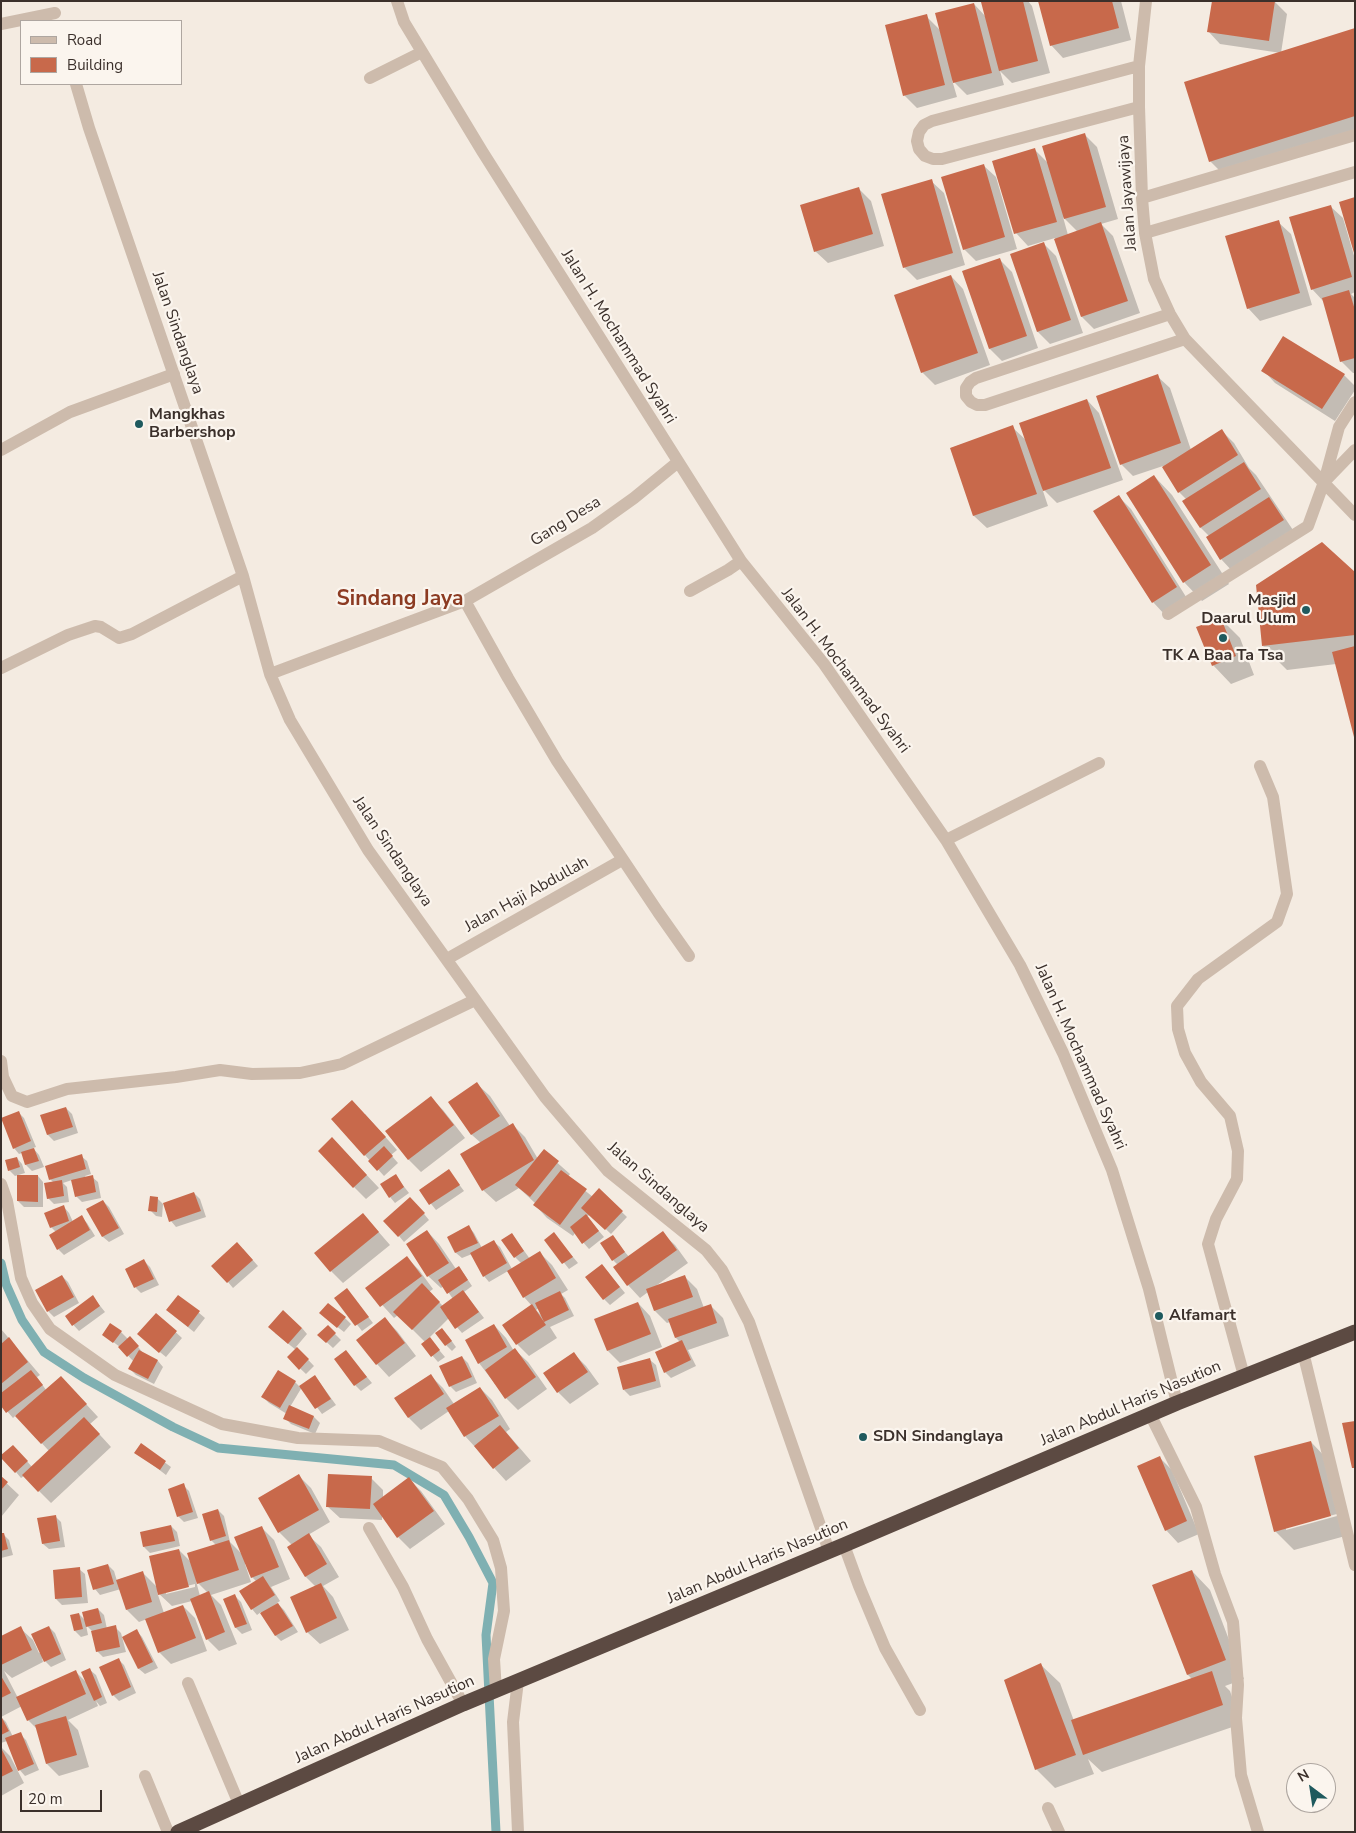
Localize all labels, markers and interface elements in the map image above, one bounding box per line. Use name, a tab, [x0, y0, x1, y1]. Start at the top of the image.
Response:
legend	[20, 20, 182, 85]
text: Road	[67, 30, 102, 50]
text: Building	[67, 55, 123, 75]
street label: Jalan Jayawijaya	[1114, 134, 1142, 252]
street label: Jalan H. Mochammad Syahri	[556, 246, 680, 428]
street label: Jalan Sindanglaya	[147, 269, 207, 397]
place label: Mangkhas Barbershop	[149, 405, 235, 443]
marker: Mangkhas Barbershop	[133, 418, 145, 430]
street label: Gang Desa	[527, 493, 605, 551]
street label: Jalan H. Mochammad Syahri	[777, 585, 913, 757]
district label: Sindang Jaya	[337, 587, 463, 613]
place label: Masjid Daarul Ulum	[1201, 591, 1296, 629]
marker: Masjid Daarul Ulum	[1300, 604, 1312, 616]
marker: TK A Baa Ta Tsa	[1217, 632, 1229, 644]
place label: TK A Baa Ta Tsa	[1163, 646, 1283, 666]
street label: Jalan Sindanglaya	[348, 793, 436, 911]
street label: Jalan Haji Abdullah	[462, 853, 592, 937]
street label: Jalan H. Mochammad Syahri	[1030, 961, 1130, 1153]
street label: Jalan Sindanglaya	[603, 1139, 713, 1237]
place label: Alfamart	[1169, 1306, 1236, 1326]
marker: Alfamart	[1153, 1310, 1165, 1322]
street label: Jalan Abdul Haris Nasution	[1038, 1357, 1224, 1451]
place label: SDN Sindanglaya	[873, 1427, 1003, 1447]
marker: SDN Sindanglaya	[857, 1431, 869, 1443]
street label: Jalan Abdul Haris Nasution	[665, 1515, 851, 1609]
street label: Jalan Abdul Haris Nasution	[292, 1672, 478, 1768]
north arrow	[1286, 1763, 1336, 1813]
text: N	[1294, 1765, 1313, 1786]
scale bar	[22, 1780, 105, 1812]
text: 20 m	[28, 1789, 63, 1809]

